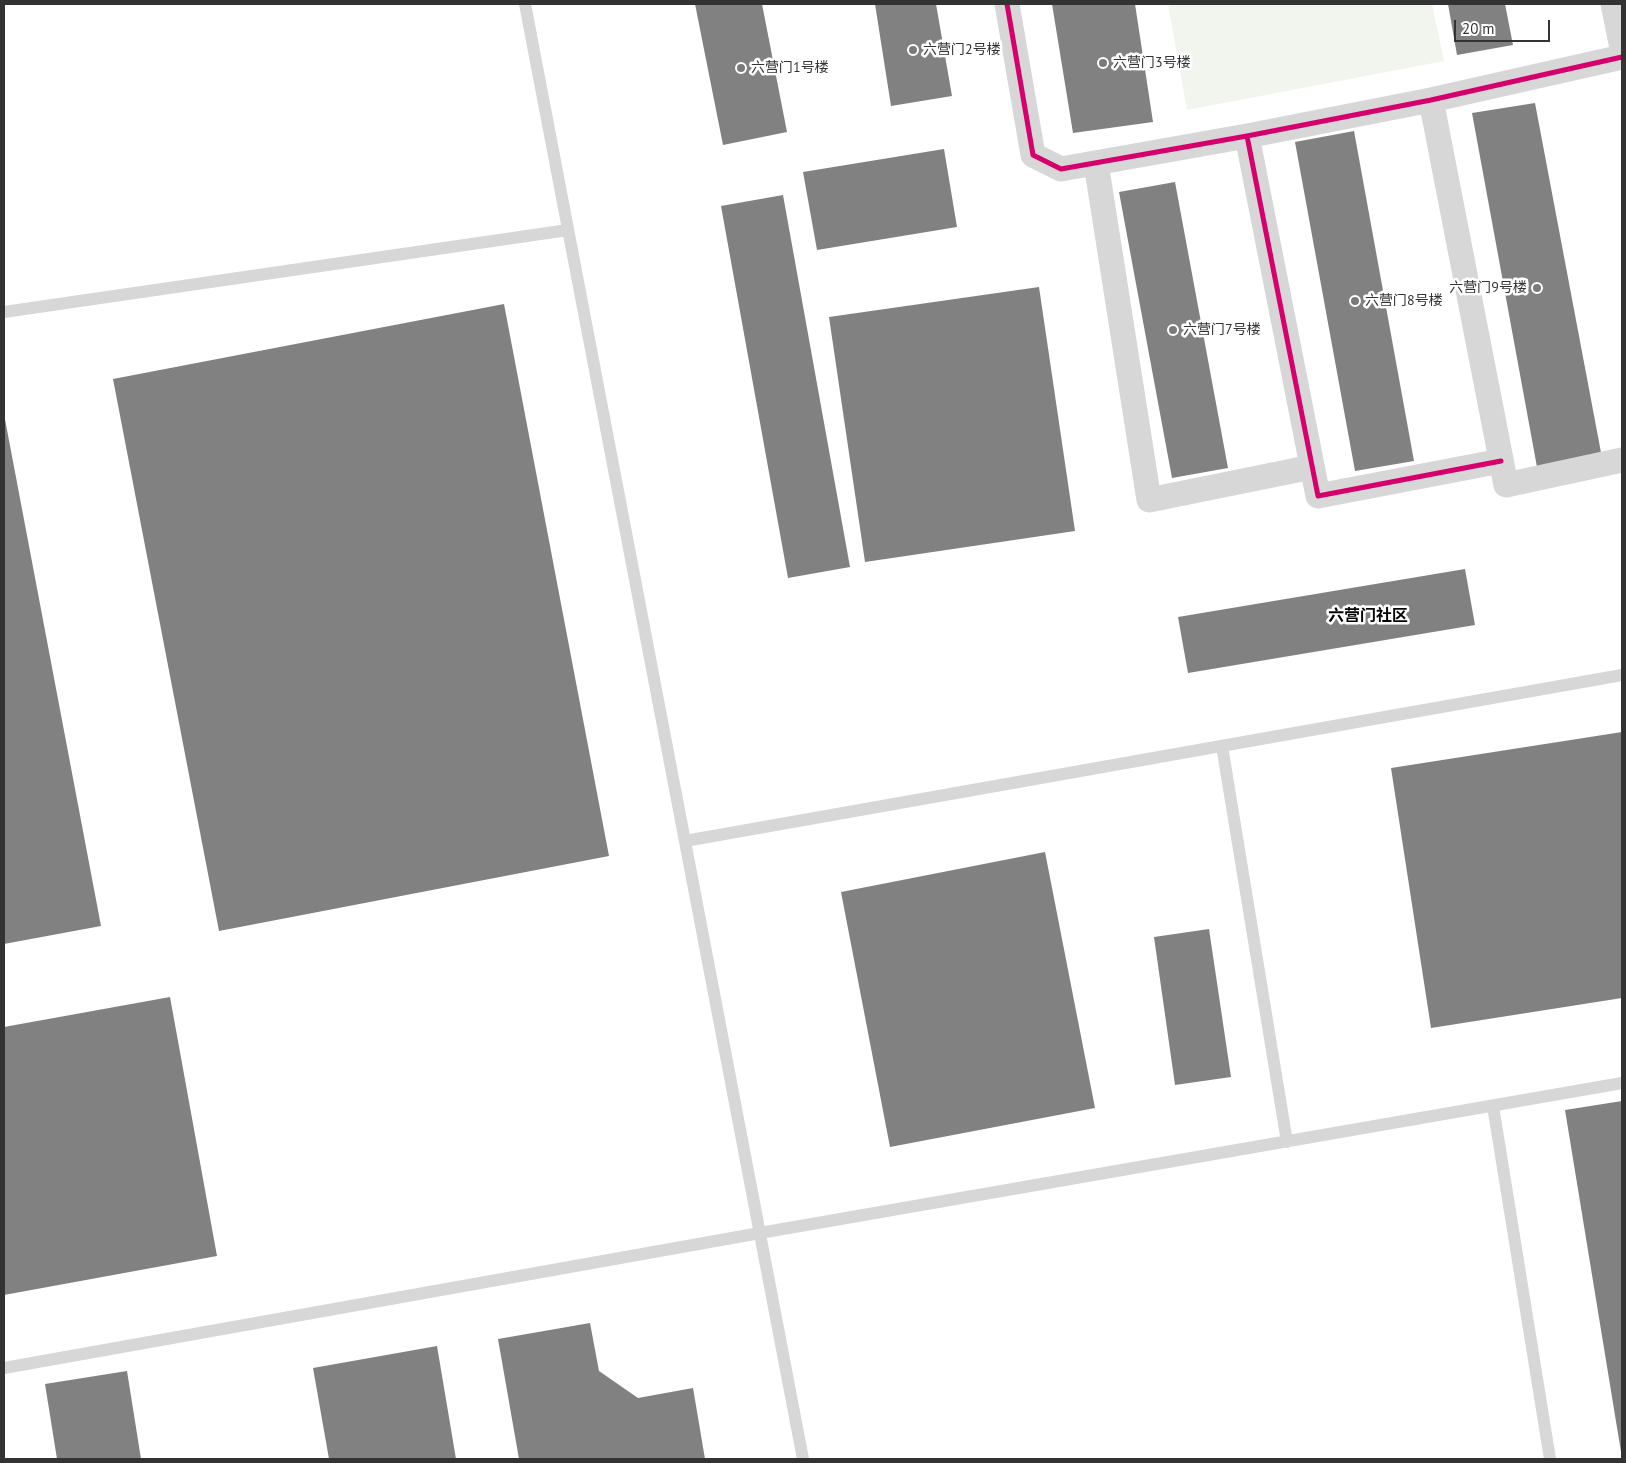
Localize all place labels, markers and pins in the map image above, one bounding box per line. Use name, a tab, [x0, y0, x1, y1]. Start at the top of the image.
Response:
place label: 六营门2号楼	[923, 42, 1001, 58]
marker: 六营门2号楼	[907, 44, 919, 56]
place label: 六营门3号楼	[1113, 55, 1191, 71]
marker: 六营门3号楼	[1097, 57, 1109, 69]
place label: 六营门1号楼	[751, 60, 829, 76]
marker: 六营门1号楼	[735, 62, 747, 74]
place label: 六营门9号楼	[1449, 280, 1527, 296]
marker: 六营门9号楼	[1531, 282, 1543, 294]
place label: 六营门8号楼	[1365, 293, 1443, 309]
marker: 六营门8号楼	[1349, 295, 1361, 307]
place label: 六营门7号楼	[1183, 322, 1261, 338]
marker: 六营门7号楼	[1167, 324, 1179, 336]

